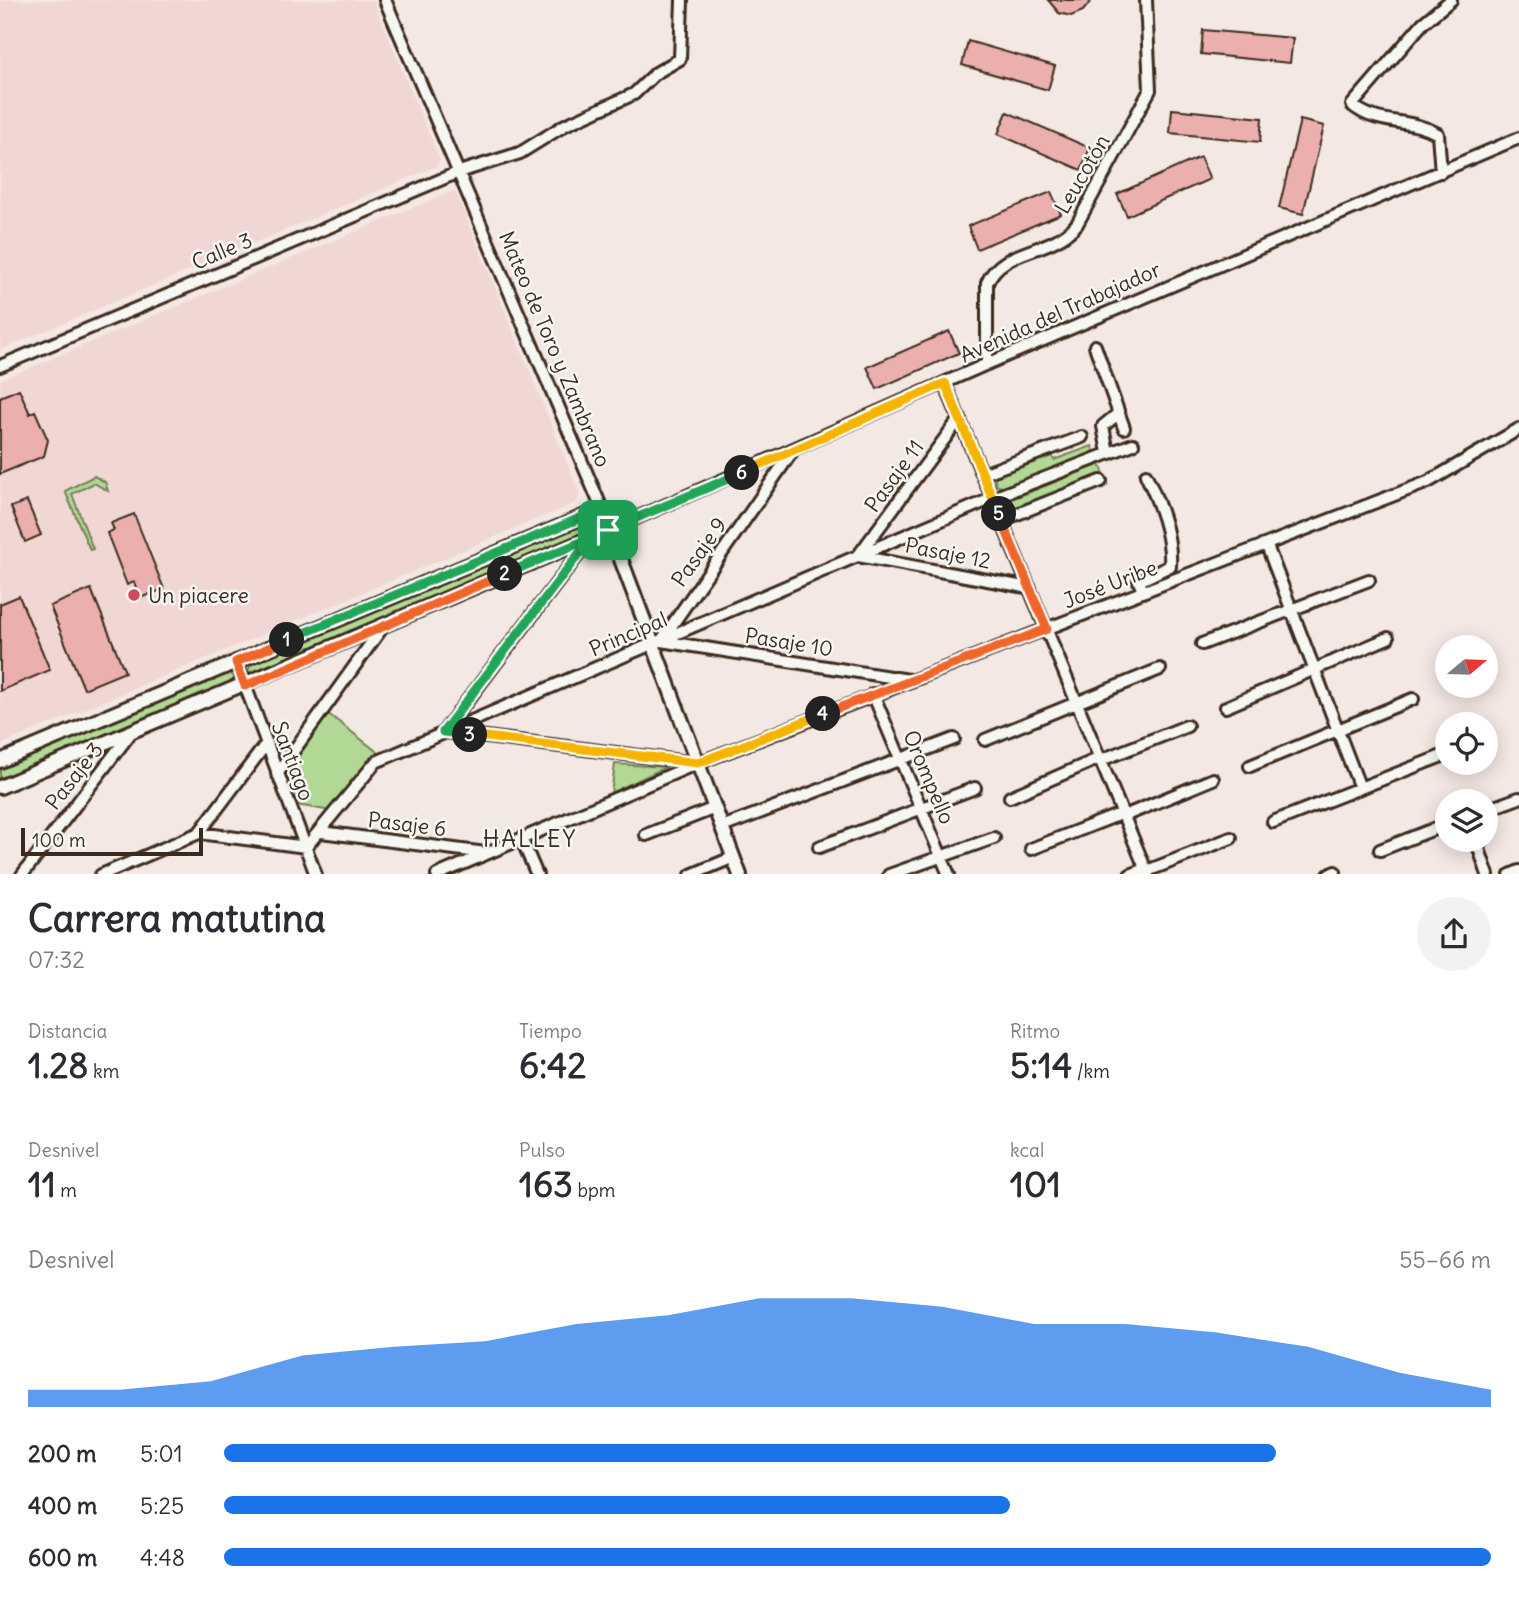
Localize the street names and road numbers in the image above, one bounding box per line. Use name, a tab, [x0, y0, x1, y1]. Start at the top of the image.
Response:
street label: Leucotón	[1048, 129, 1116, 219]
street label: Calle 3	[188, 226, 256, 276]
street label: Mateo de Toro y Zambrano	[493, 227, 617, 471]
street label: Avenida del Trabajador	[955, 255, 1165, 368]
street label: Pasaje 11	[859, 434, 929, 518]
street label: Pasaje 9	[665, 512, 733, 592]
street label: Pasaje 12	[903, 531, 993, 575]
street label: José Uribe	[1059, 554, 1161, 614]
street label: Principal	[585, 606, 671, 662]
street label: Pasaje 10	[743, 622, 835, 662]
street label: Santiago	[266, 717, 320, 805]
street label: Orompello	[897, 726, 961, 828]
street label: Pasaje 3	[39, 737, 109, 815]
street label: Pasaje 6	[366, 806, 448, 842]

